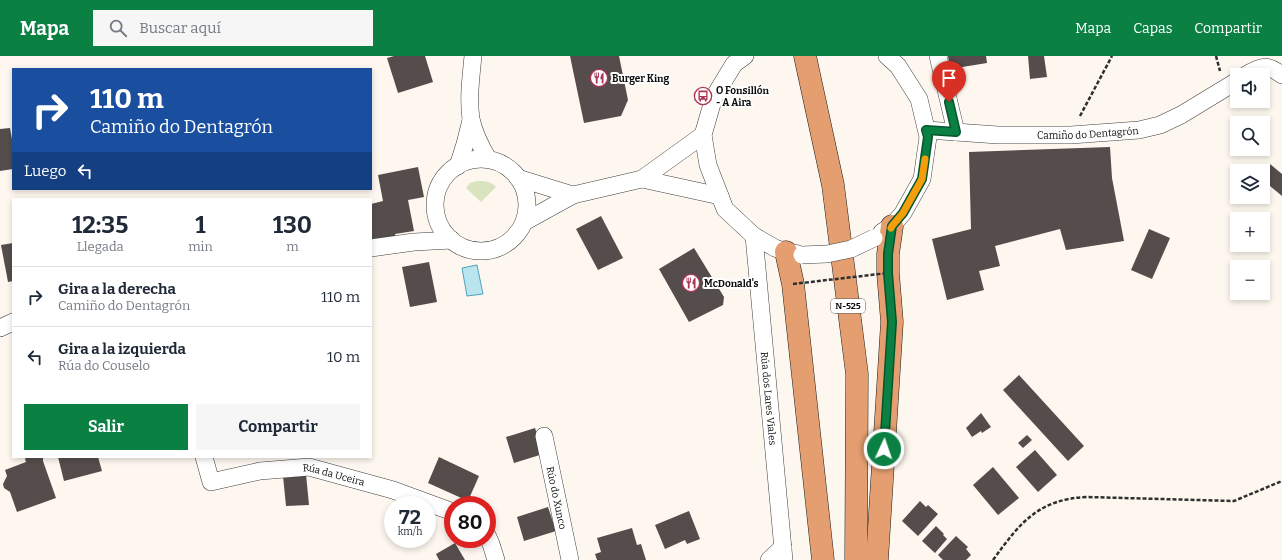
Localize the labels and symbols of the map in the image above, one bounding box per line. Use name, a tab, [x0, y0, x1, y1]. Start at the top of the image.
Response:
pin	[932, 61, 966, 102]
restaurant icon: Burger King	[589, 68, 609, 88]
place label: Burger King	[612, 73, 670, 85]
place label: O Fonsillón - A Aira	[716, 84, 770, 109]
bus stop icon: O Fonsillón - A Aira	[693, 86, 713, 106]
street label: Camiño do Dentagrón	[1037, 125, 1140, 142]
restaurant icon: McDonald's	[681, 273, 701, 293]
place label: McDonald's	[704, 278, 759, 290]
road number: N-525	[831, 299, 865, 313]
street label: Rúa dos Lares Viales	[758, 351, 778, 446]
position arrow	[863, 428, 905, 470]
street label: Rúa da Uceira	[302, 461, 366, 489]
street label: Rúo do Xunco	[544, 465, 568, 531]
speed limit sign: 80	[444, 496, 496, 548]

